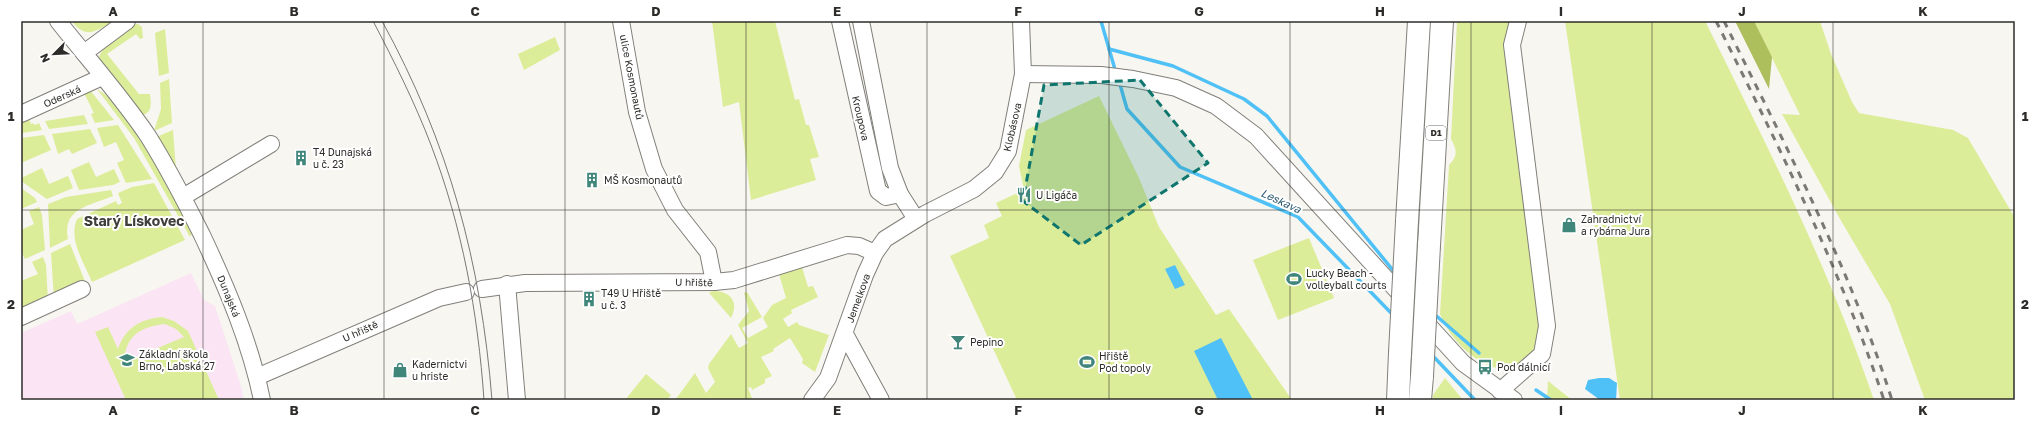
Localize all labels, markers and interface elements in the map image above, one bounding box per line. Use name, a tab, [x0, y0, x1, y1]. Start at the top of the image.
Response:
text: A	[108, 3, 118, 19]
text: B	[289, 3, 299, 19]
text: C	[470, 3, 480, 19]
text: D	[651, 3, 661, 19]
text: E	[833, 3, 841, 19]
text: F	[1014, 3, 1022, 19]
text: G	[1194, 3, 1204, 19]
text: H	[1375, 3, 1385, 19]
text: I	[1559, 3, 1563, 19]
text: J	[1738, 3, 1746, 19]
text: K	[1918, 3, 1928, 19]
street label: ulice Kosmonautů	[618, 33, 646, 121]
north arrow	[34, 34, 74, 74]
text: N	[37, 52, 52, 65]
street label: Oderská	[41, 82, 83, 110]
street label: Kroupova	[850, 94, 872, 142]
street label: Klobásova	[1001, 101, 1023, 153]
text: 1	[8, 108, 15, 124]
text: 1	[2022, 108, 2029, 124]
road number: D1	[1426, 126, 1446, 140]
place label: T4 Dunajská u č. 23	[313, 146, 372, 170]
building icon: T4 Dunajská u č. 23	[292, 149, 310, 167]
building icon: MŠ Kosmonautů	[583, 171, 601, 189]
place label: MŠ Kosmonautů	[604, 173, 682, 186]
restaurant icon: U Ligáča	[1015, 186, 1033, 204]
water label: Leskava	[1259, 186, 1304, 216]
place label: U Ligáča	[1036, 189, 1077, 201]
district label: Starý Lískovec	[84, 212, 184, 229]
place label: Zahradnictví a rybárna Jura	[1581, 213, 1650, 237]
shop icon: Zahradnictví a rybárna Jura	[1560, 216, 1578, 234]
place label: Lucky Beach - volleyball courts	[1306, 267, 1387, 291]
sports icon: Lucky Beach - volleyball courts	[1285, 270, 1303, 288]
street label: Jemelkova	[844, 272, 872, 324]
street label: Dunajská	[215, 273, 243, 319]
street label: U hřiště	[675, 276, 713, 288]
place label: T49 U Hřiště u č. 3	[601, 287, 661, 311]
building icon: T49 U Hřiště u č. 3	[580, 290, 598, 308]
text: 2	[7, 296, 15, 312]
text: 2	[2021, 296, 2029, 312]
street label: U hřiště	[340, 318, 380, 344]
bar icon: Pepino	[949, 333, 967, 351]
place label: Pepino	[970, 336, 1003, 348]
place label: Základní škola Brno, Labská 27	[139, 348, 215, 372]
place label: Hřiště Pod topoly	[1099, 350, 1151, 374]
school or university icon: Základní škola Brno, Labská 27	[118, 351, 136, 369]
sports icon: Hřiště Pod topoly	[1078, 353, 1096, 371]
place label: Kadernictvi u hriste	[412, 358, 467, 382]
bus stop icon: Pod dálnicí	[1476, 358, 1494, 376]
shop icon: Kadernictvi u hriste	[391, 361, 409, 379]
place label: Pod dálnicí	[1497, 361, 1551, 373]
text: A	[108, 402, 118, 418]
text: B	[289, 402, 299, 418]
text: C	[470, 402, 480, 418]
text: D	[651, 402, 661, 418]
text: E	[833, 402, 841, 418]
text: F	[1014, 402, 1022, 418]
text: G	[1194, 402, 1204, 418]
text: H	[1375, 402, 1385, 418]
text: I	[1559, 402, 1563, 418]
text: J	[1738, 402, 1746, 418]
text: K	[1918, 402, 1928, 418]

